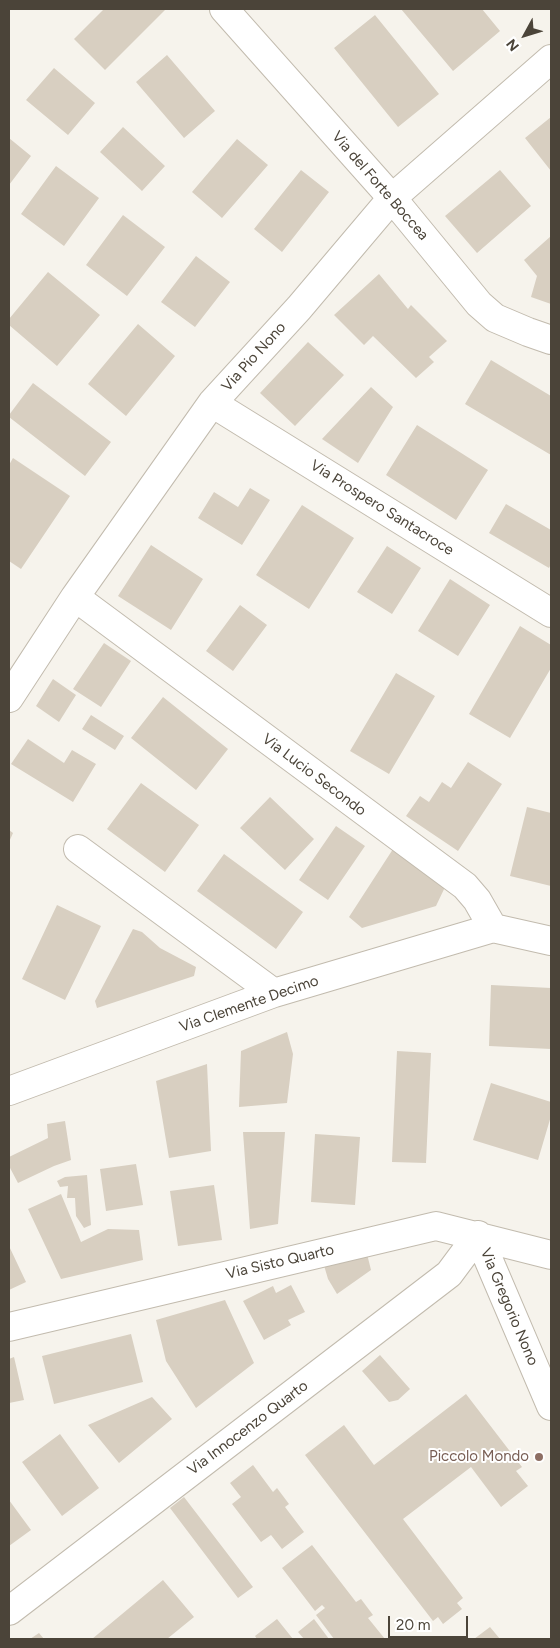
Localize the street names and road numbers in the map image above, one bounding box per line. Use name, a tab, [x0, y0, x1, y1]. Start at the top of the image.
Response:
street label: Via del Forte Boccea	[328, 128, 432, 244]
street label: Via Pio Nono	[218, 319, 290, 395]
street label: Via Prospero Santacroce	[307, 456, 457, 560]
street label: Via Lucio Secondo	[258, 730, 370, 820]
street label: Via Clemente Decimo	[177, 972, 321, 1036]
street label: Via Sisto Quarto	[224, 1241, 336, 1283]
street label: Via Gregorio Nono	[476, 1246, 542, 1368]
street label: Via Innocenzo Quarto	[184, 1377, 312, 1479]

